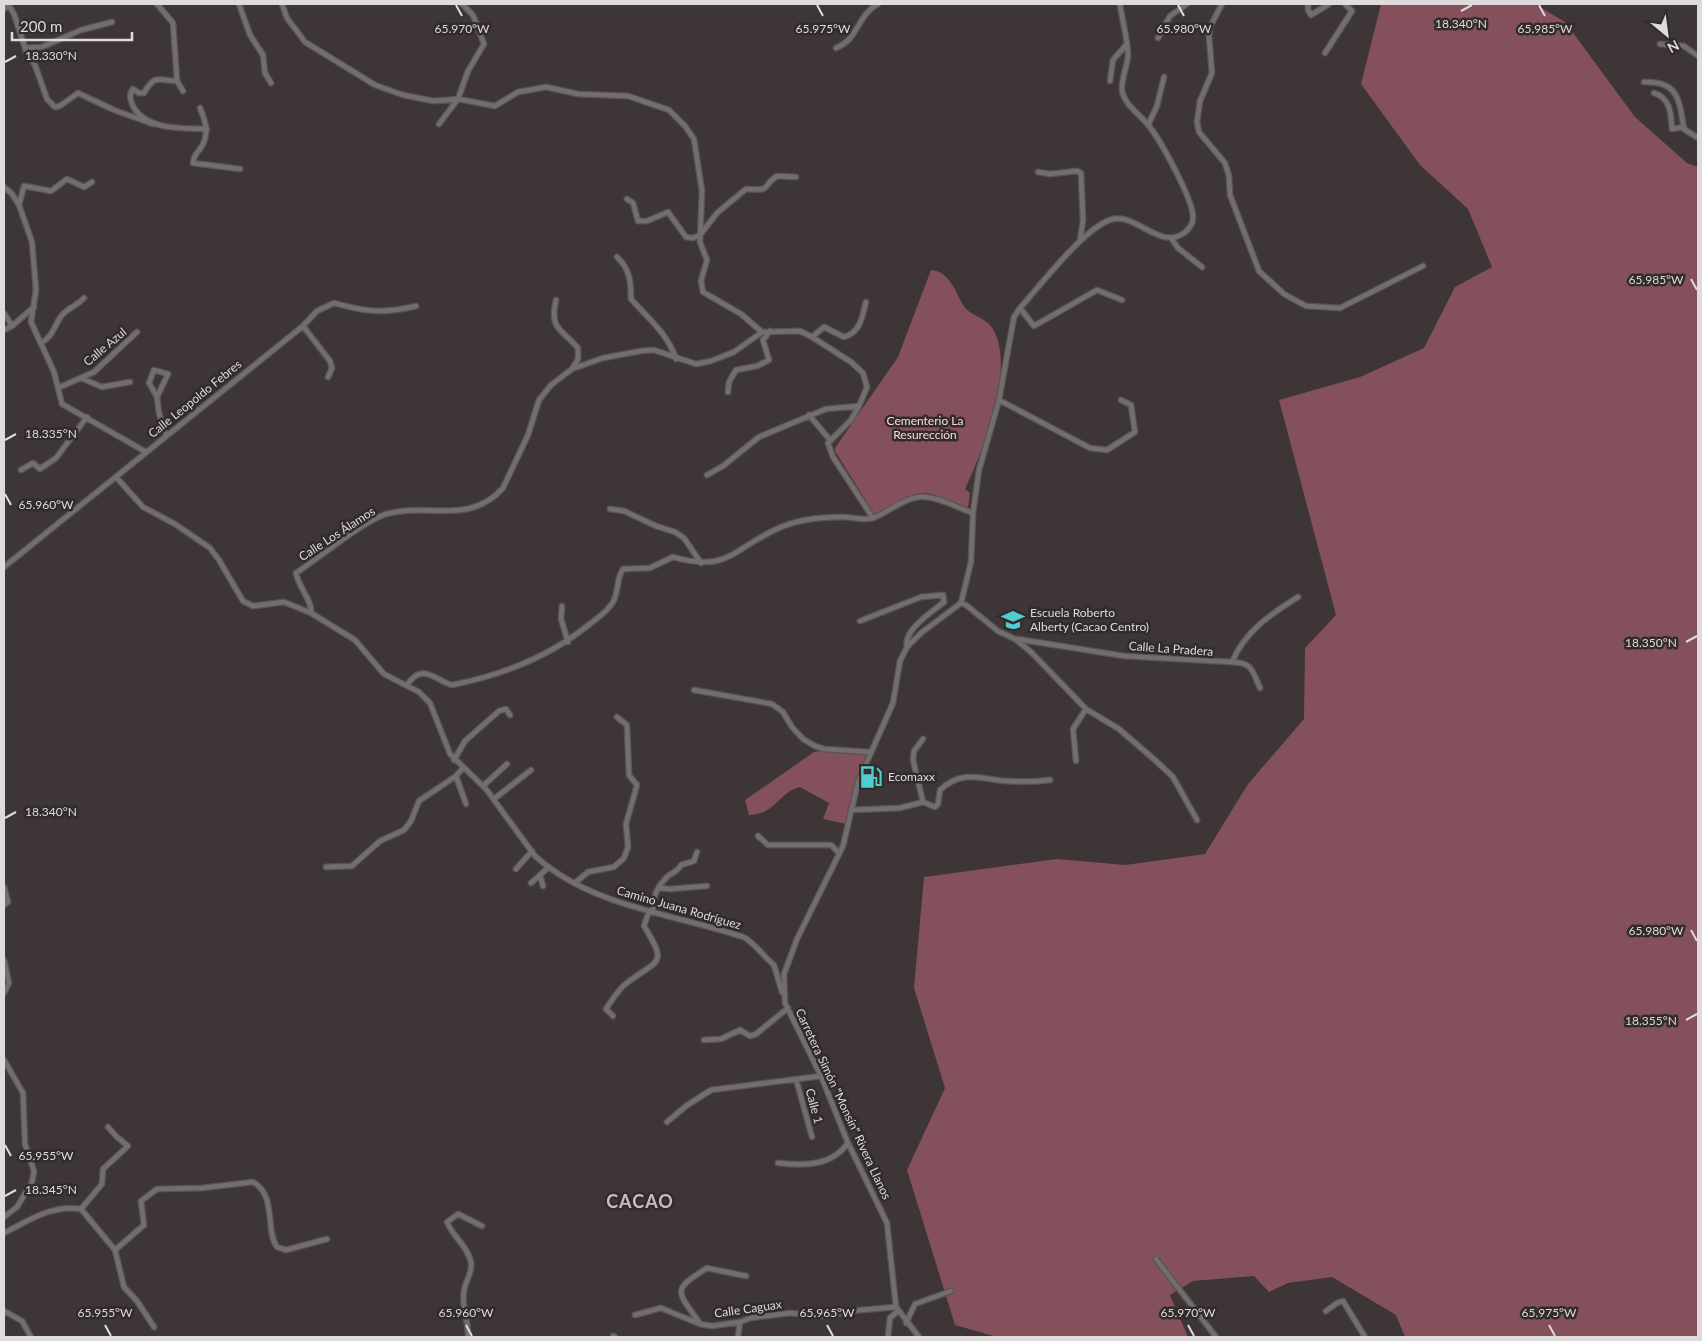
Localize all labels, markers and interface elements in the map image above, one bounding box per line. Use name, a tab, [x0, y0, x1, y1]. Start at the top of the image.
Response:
scale bar	[12, 10, 132, 42]
north arrow	[1642, 10, 1692, 60]
text: 18.340°N	[1435, 16, 1487, 31]
text: 200 m	[20, 17, 62, 35]
text: 65.970°W	[434, 21, 490, 36]
text: 65.975°W	[795, 21, 851, 36]
text: 65.980°W	[1156, 21, 1212, 36]
text: 65.985°W	[1517, 21, 1573, 36]
text: N	[1665, 37, 1682, 57]
text: 18.330°N	[25, 48, 77, 63]
text: 65.985°W	[1628, 272, 1684, 287]
street label: Calle Azul	[80, 324, 129, 369]
street label: Calle Leopoldo Febres	[145, 356, 244, 441]
park label: Cementerio La Resurección	[887, 413, 963, 442]
text: 18.335°N	[25, 426, 77, 441]
text: 65.960°W	[18, 497, 74, 512]
street label: Calle Los Álamos	[296, 503, 378, 564]
place label: Escuela Roberto Alberty (Cacao Centro)	[1030, 605, 1149, 634]
school or university icon: Escuela Roberto Alberty (Cacao Centro)	[1000, 607, 1026, 633]
text: 18.350°N	[1625, 635, 1677, 650]
street label: Calle La Pradera	[1128, 638, 1214, 659]
fuel station icon: Ecomaxx	[858, 764, 884, 790]
place label: Ecomaxx	[888, 769, 935, 784]
text: 18.340°N	[25, 804, 77, 819]
street label: Camino Juana Rodríguez	[615, 883, 744, 933]
text: 65.980°W	[1628, 923, 1684, 938]
street label: Carretera Simón "Monsín" Rivera Llanos	[792, 1006, 894, 1202]
text: 18.355°N	[1625, 1013, 1677, 1028]
street label: Calle 1	[803, 1087, 826, 1125]
text: 65.955°W	[18, 1148, 74, 1163]
text: 18.345°N	[25, 1182, 77, 1197]
district label: CACAO	[606, 1190, 674, 1212]
street label: Calle Caguax	[713, 1296, 783, 1321]
text: 65.955°W	[77, 1305, 133, 1320]
text: 65.960°W	[438, 1305, 494, 1320]
text: 65.965°W	[799, 1305, 855, 1320]
text: 65.970°W	[1160, 1305, 1216, 1320]
text: 65.975°W	[1521, 1305, 1577, 1320]

